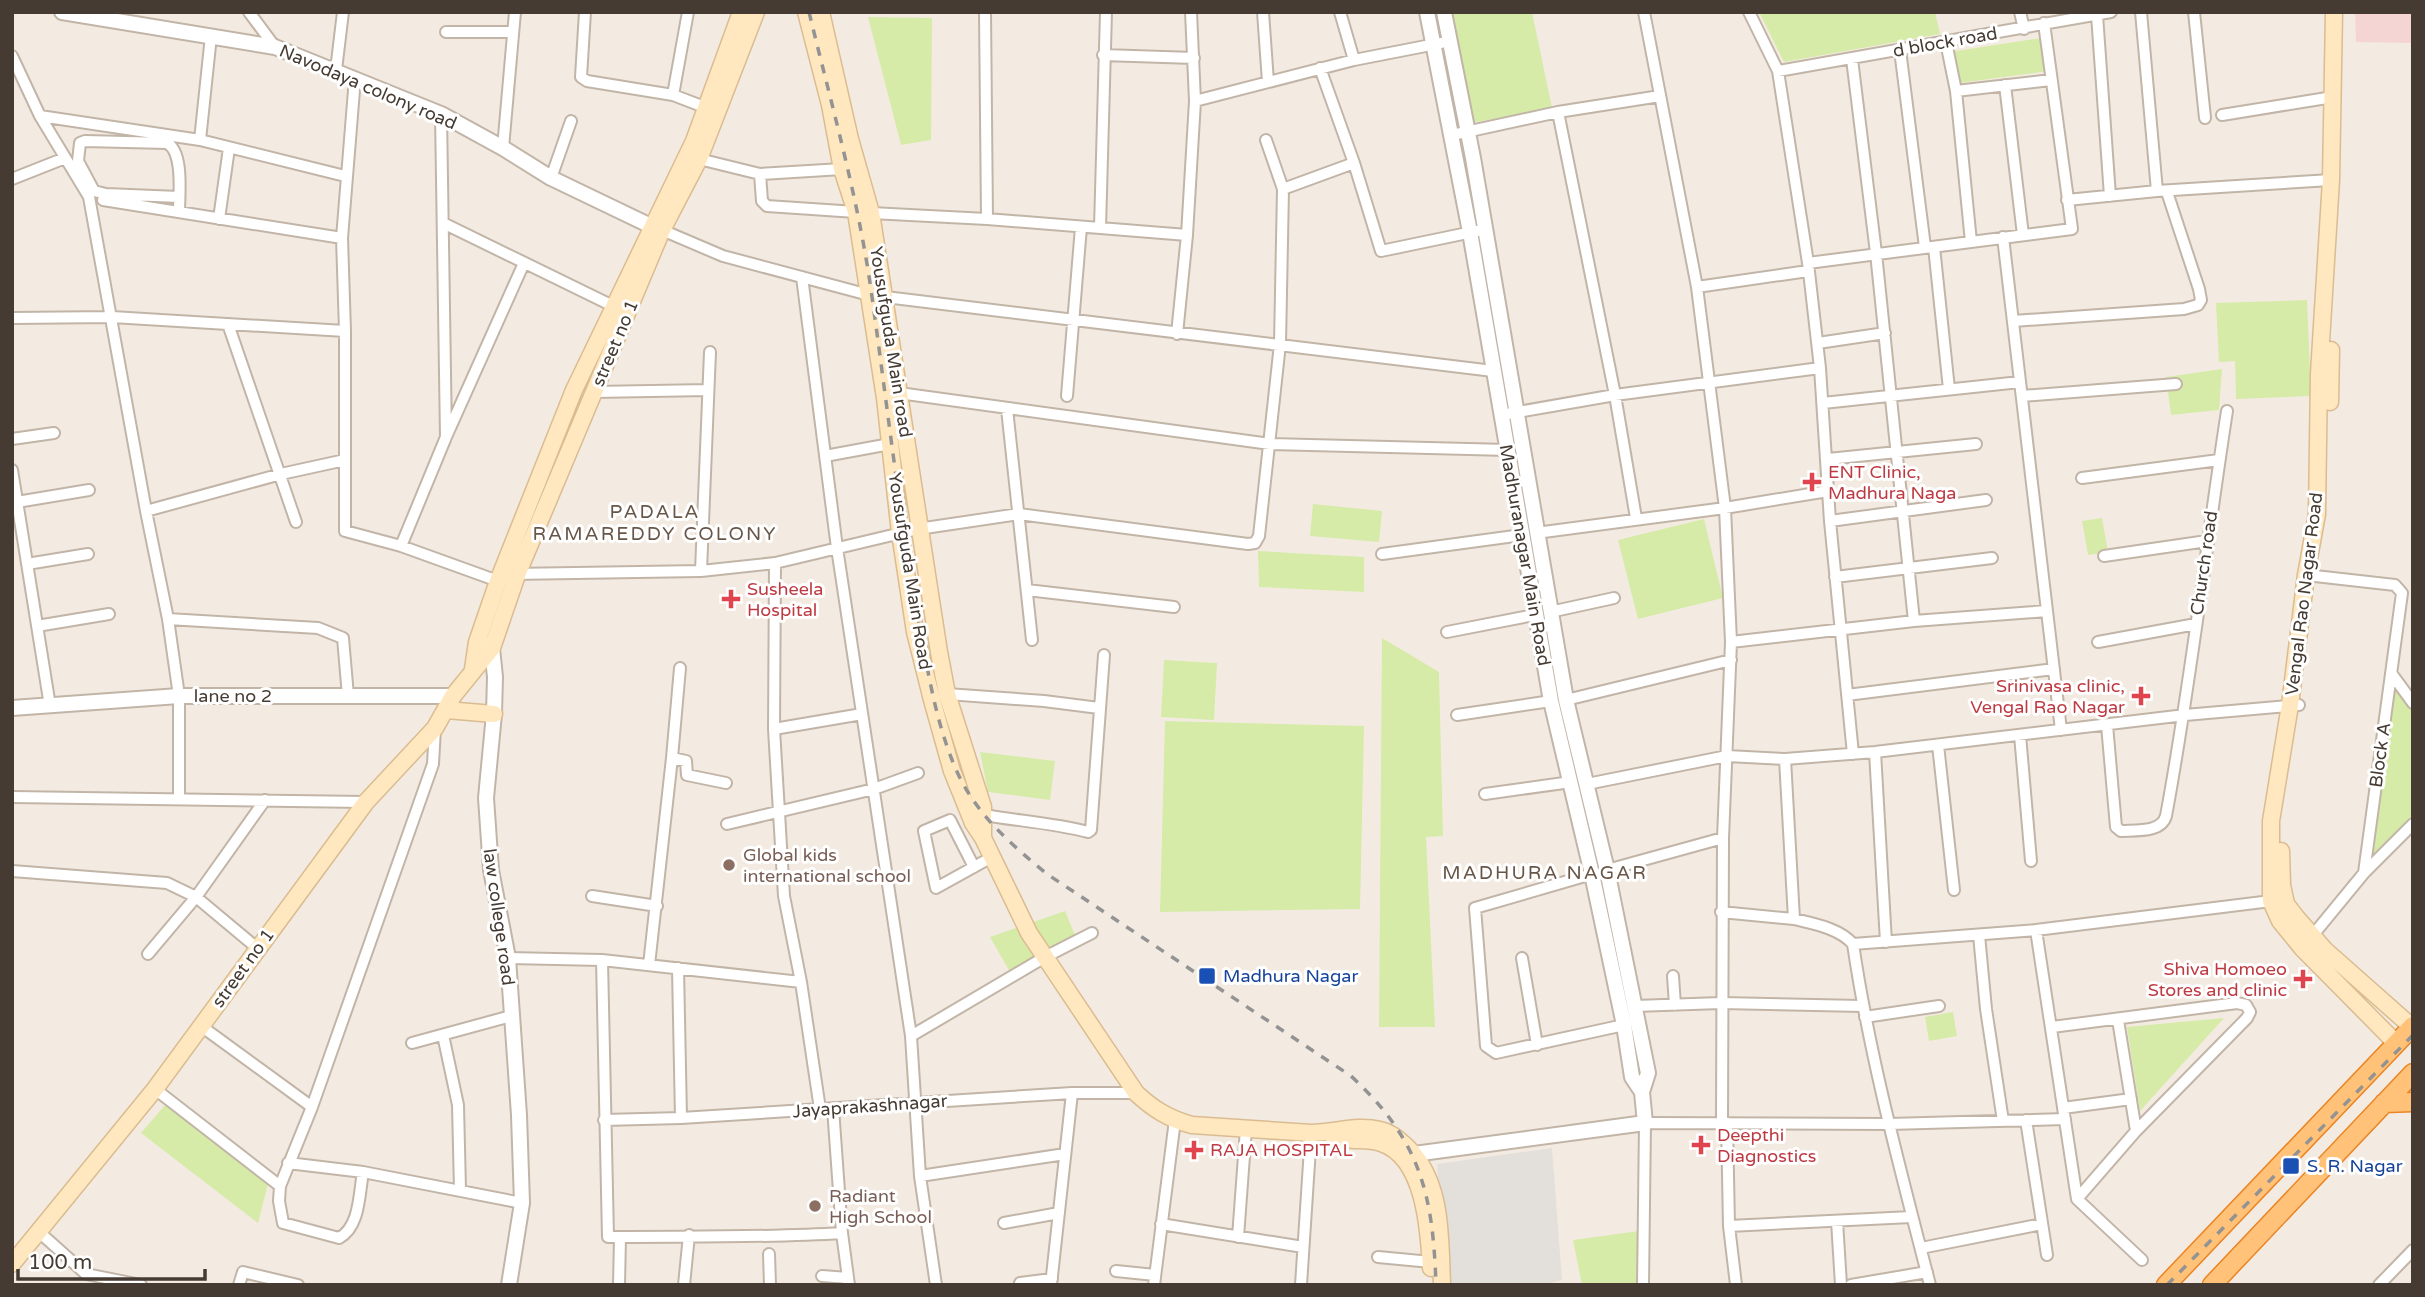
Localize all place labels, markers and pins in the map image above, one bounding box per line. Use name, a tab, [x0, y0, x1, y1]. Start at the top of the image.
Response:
place label: ENT Clinic, Madhura Naga	[1828, 461, 1956, 504]
marker: ENT Clinic, Madhura Naga	[1802, 472, 1822, 492]
place label: Susheela Hospital	[747, 578, 823, 621]
marker: Susheela Hospital	[721, 589, 741, 609]
place label: Srinivasa clinic, Vengal Rao Nagar	[1970, 675, 2125, 718]
marker: Srinivasa clinic, Vengal Rao Nagar	[2131, 686, 2151, 706]
place label: Global kids international school	[743, 844, 911, 887]
marker: Global kids international school	[721, 857, 737, 873]
place label: Shiva Homoeo Stores and clinic	[2148, 958, 2287, 1001]
place label: Madhura Nagar	[1223, 965, 1358, 987]
marker: Madhura Nagar	[1197, 966, 1217, 986]
marker: Shiva Homoeo Stores and clinic	[2293, 969, 2313, 989]
place label: Deepthi Diagnostics	[1717, 1124, 1816, 1167]
marker: Deepthi Diagnostics	[1691, 1135, 1711, 1155]
place label: RAJA HOSPITAL	[1210, 1139, 1354, 1161]
marker: RAJA HOSPITAL	[1184, 1140, 1204, 1160]
place label: S. R. Nagar	[2307, 1155, 2403, 1177]
marker: S. R. Nagar	[2281, 1156, 2301, 1176]
place label: Radiant High School	[829, 1185, 932, 1228]
marker: Radiant High School	[807, 1198, 823, 1214]

